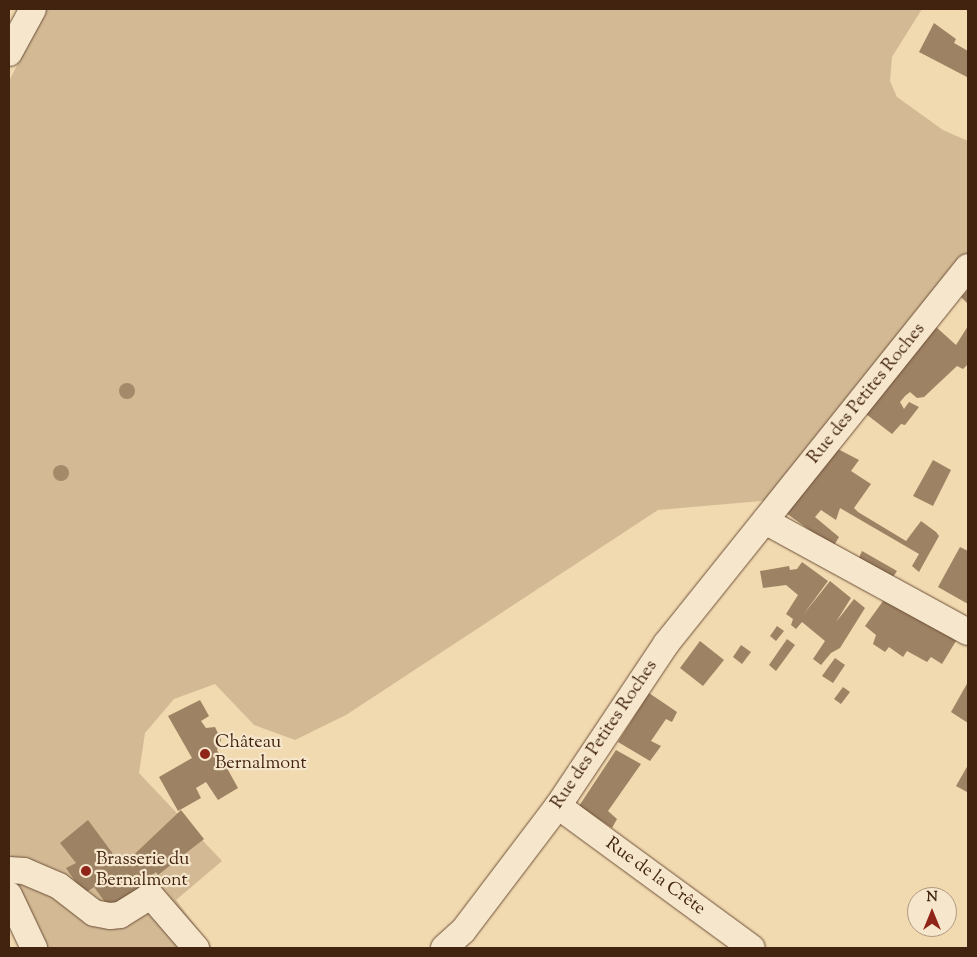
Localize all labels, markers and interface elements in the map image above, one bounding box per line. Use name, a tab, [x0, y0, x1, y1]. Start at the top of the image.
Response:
street label: Rue des Petites Roches	[804, 319, 930, 469]
street label: Rue des Petites Roches	[547, 657, 663, 813]
place label: Château Bernalmont	[215, 733, 307, 776]
marker: Château Bernalmont	[199, 748, 211, 760]
street label: Rue de la Crête	[601, 834, 709, 920]
place label: Brasserie du Bernalmont	[96, 850, 189, 892]
marker: Brasserie du Bernalmont	[80, 865, 92, 877]
north arrow	[907, 887, 957, 937]
text: N	[926, 888, 938, 908]

